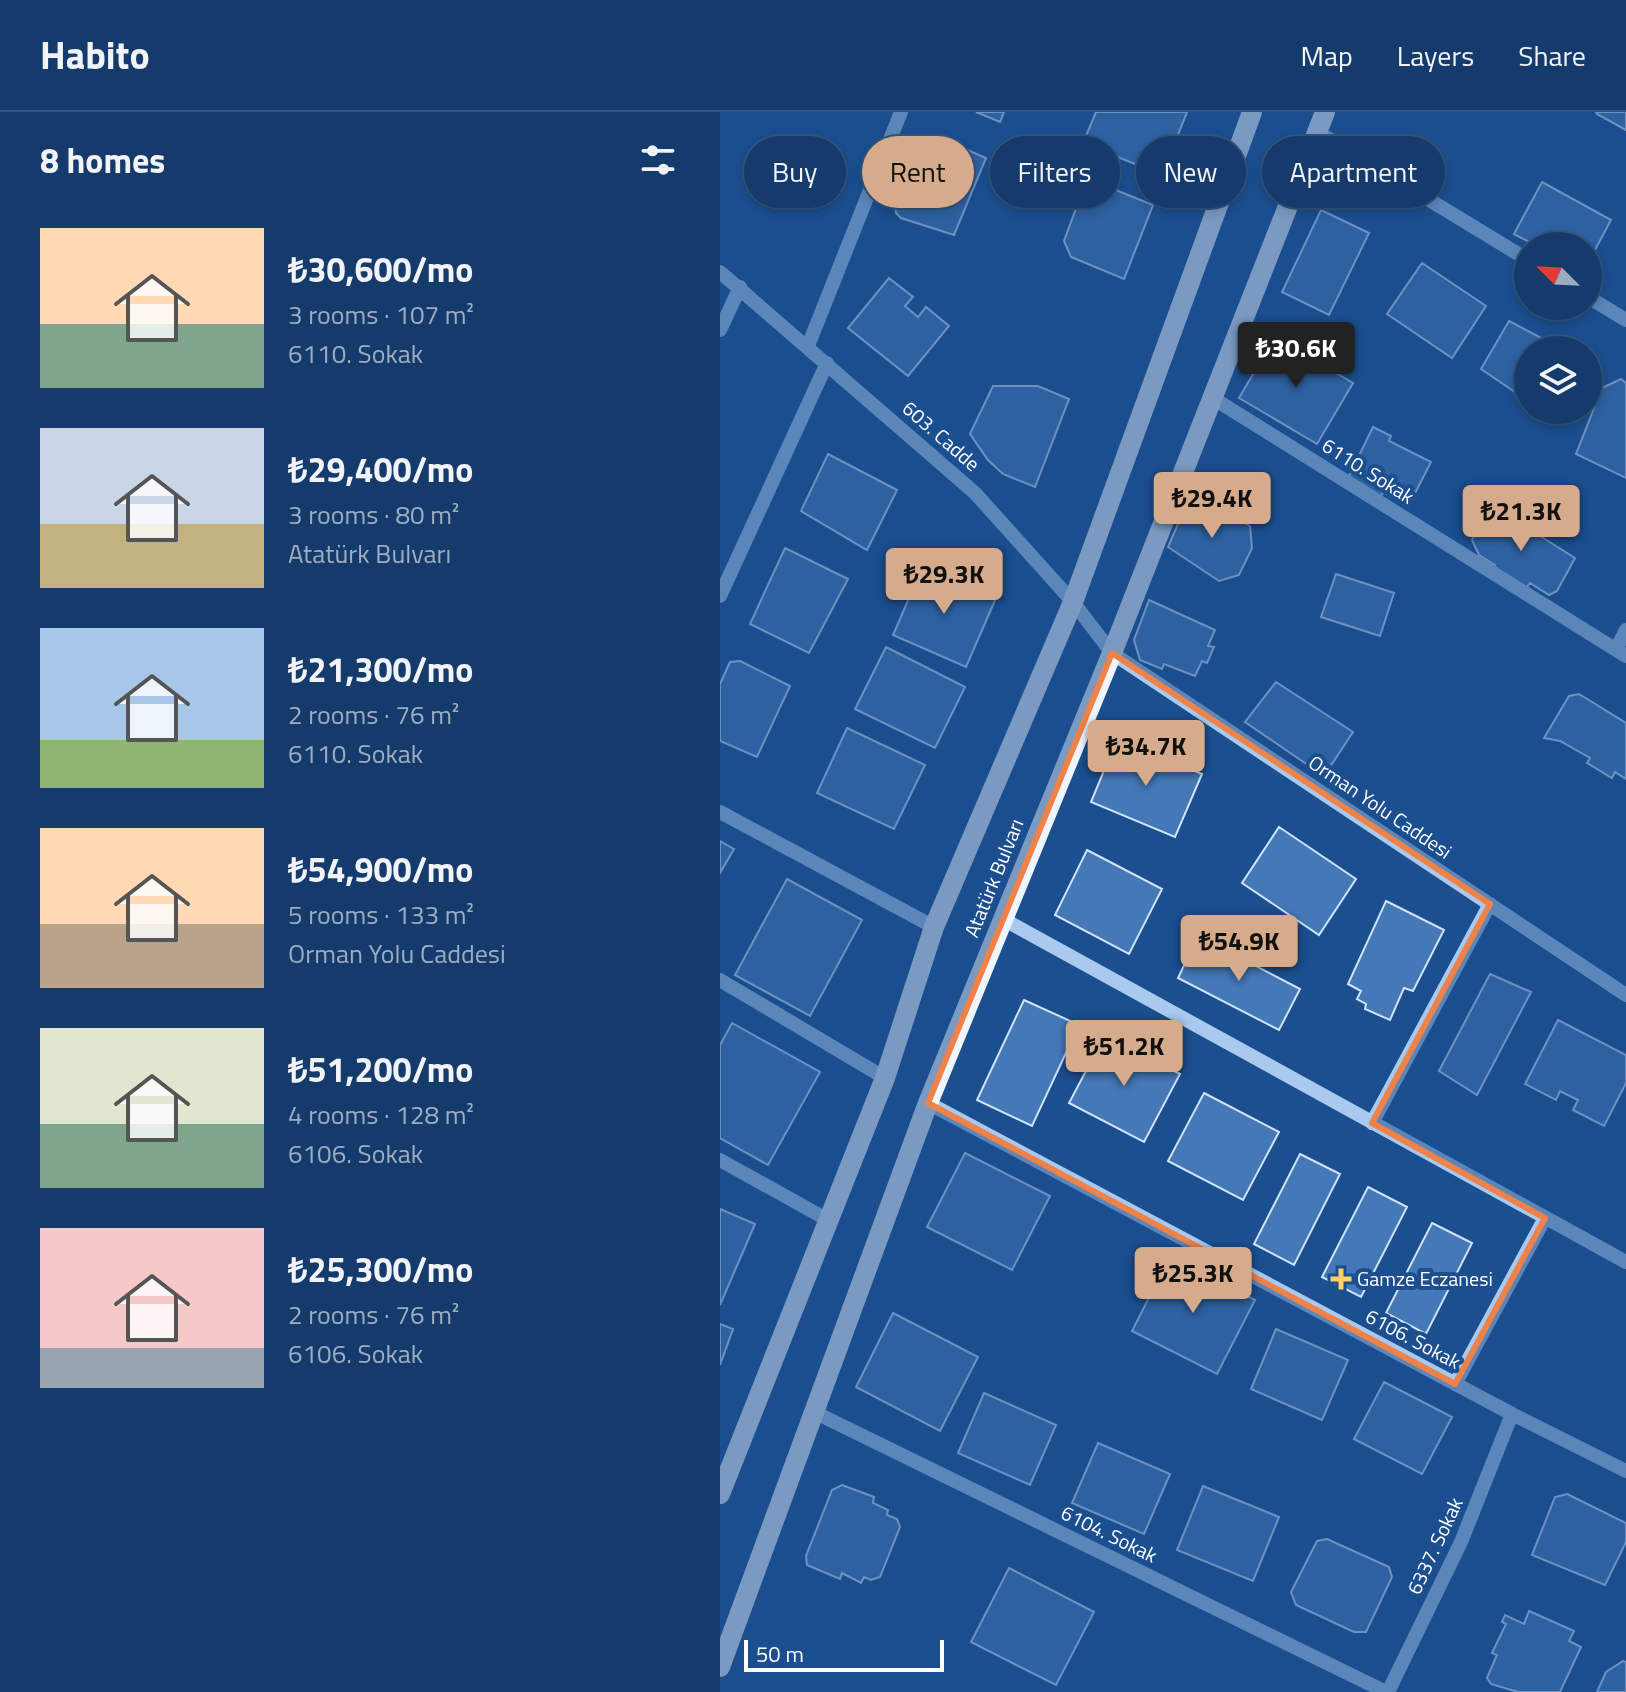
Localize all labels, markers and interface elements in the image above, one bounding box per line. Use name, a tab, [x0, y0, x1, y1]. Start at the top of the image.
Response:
text: Habito	[40, 26, 150, 84]
text: Map	[1300, 34, 1353, 77]
text: Layers	[1397, 34, 1474, 77]
text: Share	[1518, 34, 1586, 77]
text: 8 homes	[40, 134, 165, 186]
chip: Buy	[744, 136, 846, 208]
chip: Rent	[862, 136, 974, 208]
chip: Filters	[990, 136, 1120, 208]
chip: New	[1136, 136, 1246, 208]
chip: Apartment	[1262, 136, 1445, 208]
icon: filters	[636, 138, 680, 182]
north arrow	[1514, 232, 1602, 320]
map controls	[1514, 232, 1602, 424]
text: ₺30,600/mo	[288, 243, 473, 295]
icon: home	[104, 260, 200, 356]
text: 3 rooms · 107 m²	[288, 295, 474, 334]
pin: ₺30.6K	[1231, 322, 1361, 390]
text: ₺30.6K	[1256, 328, 1336, 367]
text: 6110. Sokak	[288, 334, 423, 373]
button: layers	[1514, 336, 1602, 424]
street label: 603. Cadde	[896, 393, 987, 478]
street label: 6110. Sokak	[1316, 430, 1421, 512]
text: ₺29,400/mo	[288, 443, 473, 495]
icon: home	[104, 460, 200, 556]
pin: ₺29.4K	[1147, 472, 1277, 540]
text: ₺29.4K	[1172, 478, 1252, 517]
pin: ₺21.3K	[1456, 485, 1586, 553]
text: ₺21.3K	[1481, 491, 1561, 530]
text: 3 rooms · 80 m²	[288, 495, 459, 534]
text: Atatürk Bulvarı	[288, 534, 451, 573]
pin: ₺29.3K	[879, 548, 1009, 616]
text: ₺29.3K	[904, 554, 984, 593]
text: ₺21,300/mo	[288, 643, 473, 695]
icon: home	[104, 660, 200, 756]
text: 2 rooms · 76 m²	[288, 695, 459, 734]
pin: ₺34.7K	[1081, 720, 1211, 788]
text: ₺34.7K	[1106, 726, 1186, 765]
text: 6110. Sokak	[288, 734, 423, 773]
street label: Orman Yolu Caddesi	[1302, 747, 1458, 866]
street label: Atatürk Bulvarı	[956, 814, 1031, 942]
text: ₺54,900/mo	[288, 843, 473, 895]
icon: home	[104, 860, 200, 956]
text: 5 rooms · 133 m²	[288, 895, 474, 934]
pin: ₺54.9K	[1174, 915, 1304, 983]
text: ₺54.9K	[1199, 921, 1279, 960]
text: Orman Yolu Caddesi	[288, 934, 506, 973]
pin: ₺51.2K	[1059, 1020, 1189, 1088]
text: ₺51.2K	[1084, 1026, 1164, 1065]
text: ₺51,200/mo	[288, 1043, 473, 1095]
icon: home	[104, 1060, 200, 1156]
text: 4 rooms · 128 m²	[288, 1095, 474, 1134]
text: 6106. Sokak	[288, 1134, 423, 1173]
text: ₺25,300/mo	[288, 1243, 473, 1295]
pin: ₺25.3K	[1128, 1247, 1258, 1315]
text: ₺25.3K	[1153, 1253, 1233, 1292]
icon: home	[104, 1260, 200, 1356]
place label: Gamze Eczanesi	[1357, 1263, 1493, 1294]
marker: Gamze Eczanesi	[1332, 1270, 1350, 1288]
text: 2 rooms · 76 m²	[288, 1295, 459, 1334]
street label: 6106. Sokak	[1360, 1300, 1467, 1377]
text: 6106. Sokak	[288, 1334, 423, 1373]
street label: 6337. Sokak	[1399, 1492, 1471, 1599]
street label: 6104. Sokak	[1056, 1497, 1163, 1570]
scale bar	[744, 1636, 944, 1672]
text: 50 m	[756, 1637, 804, 1671]

